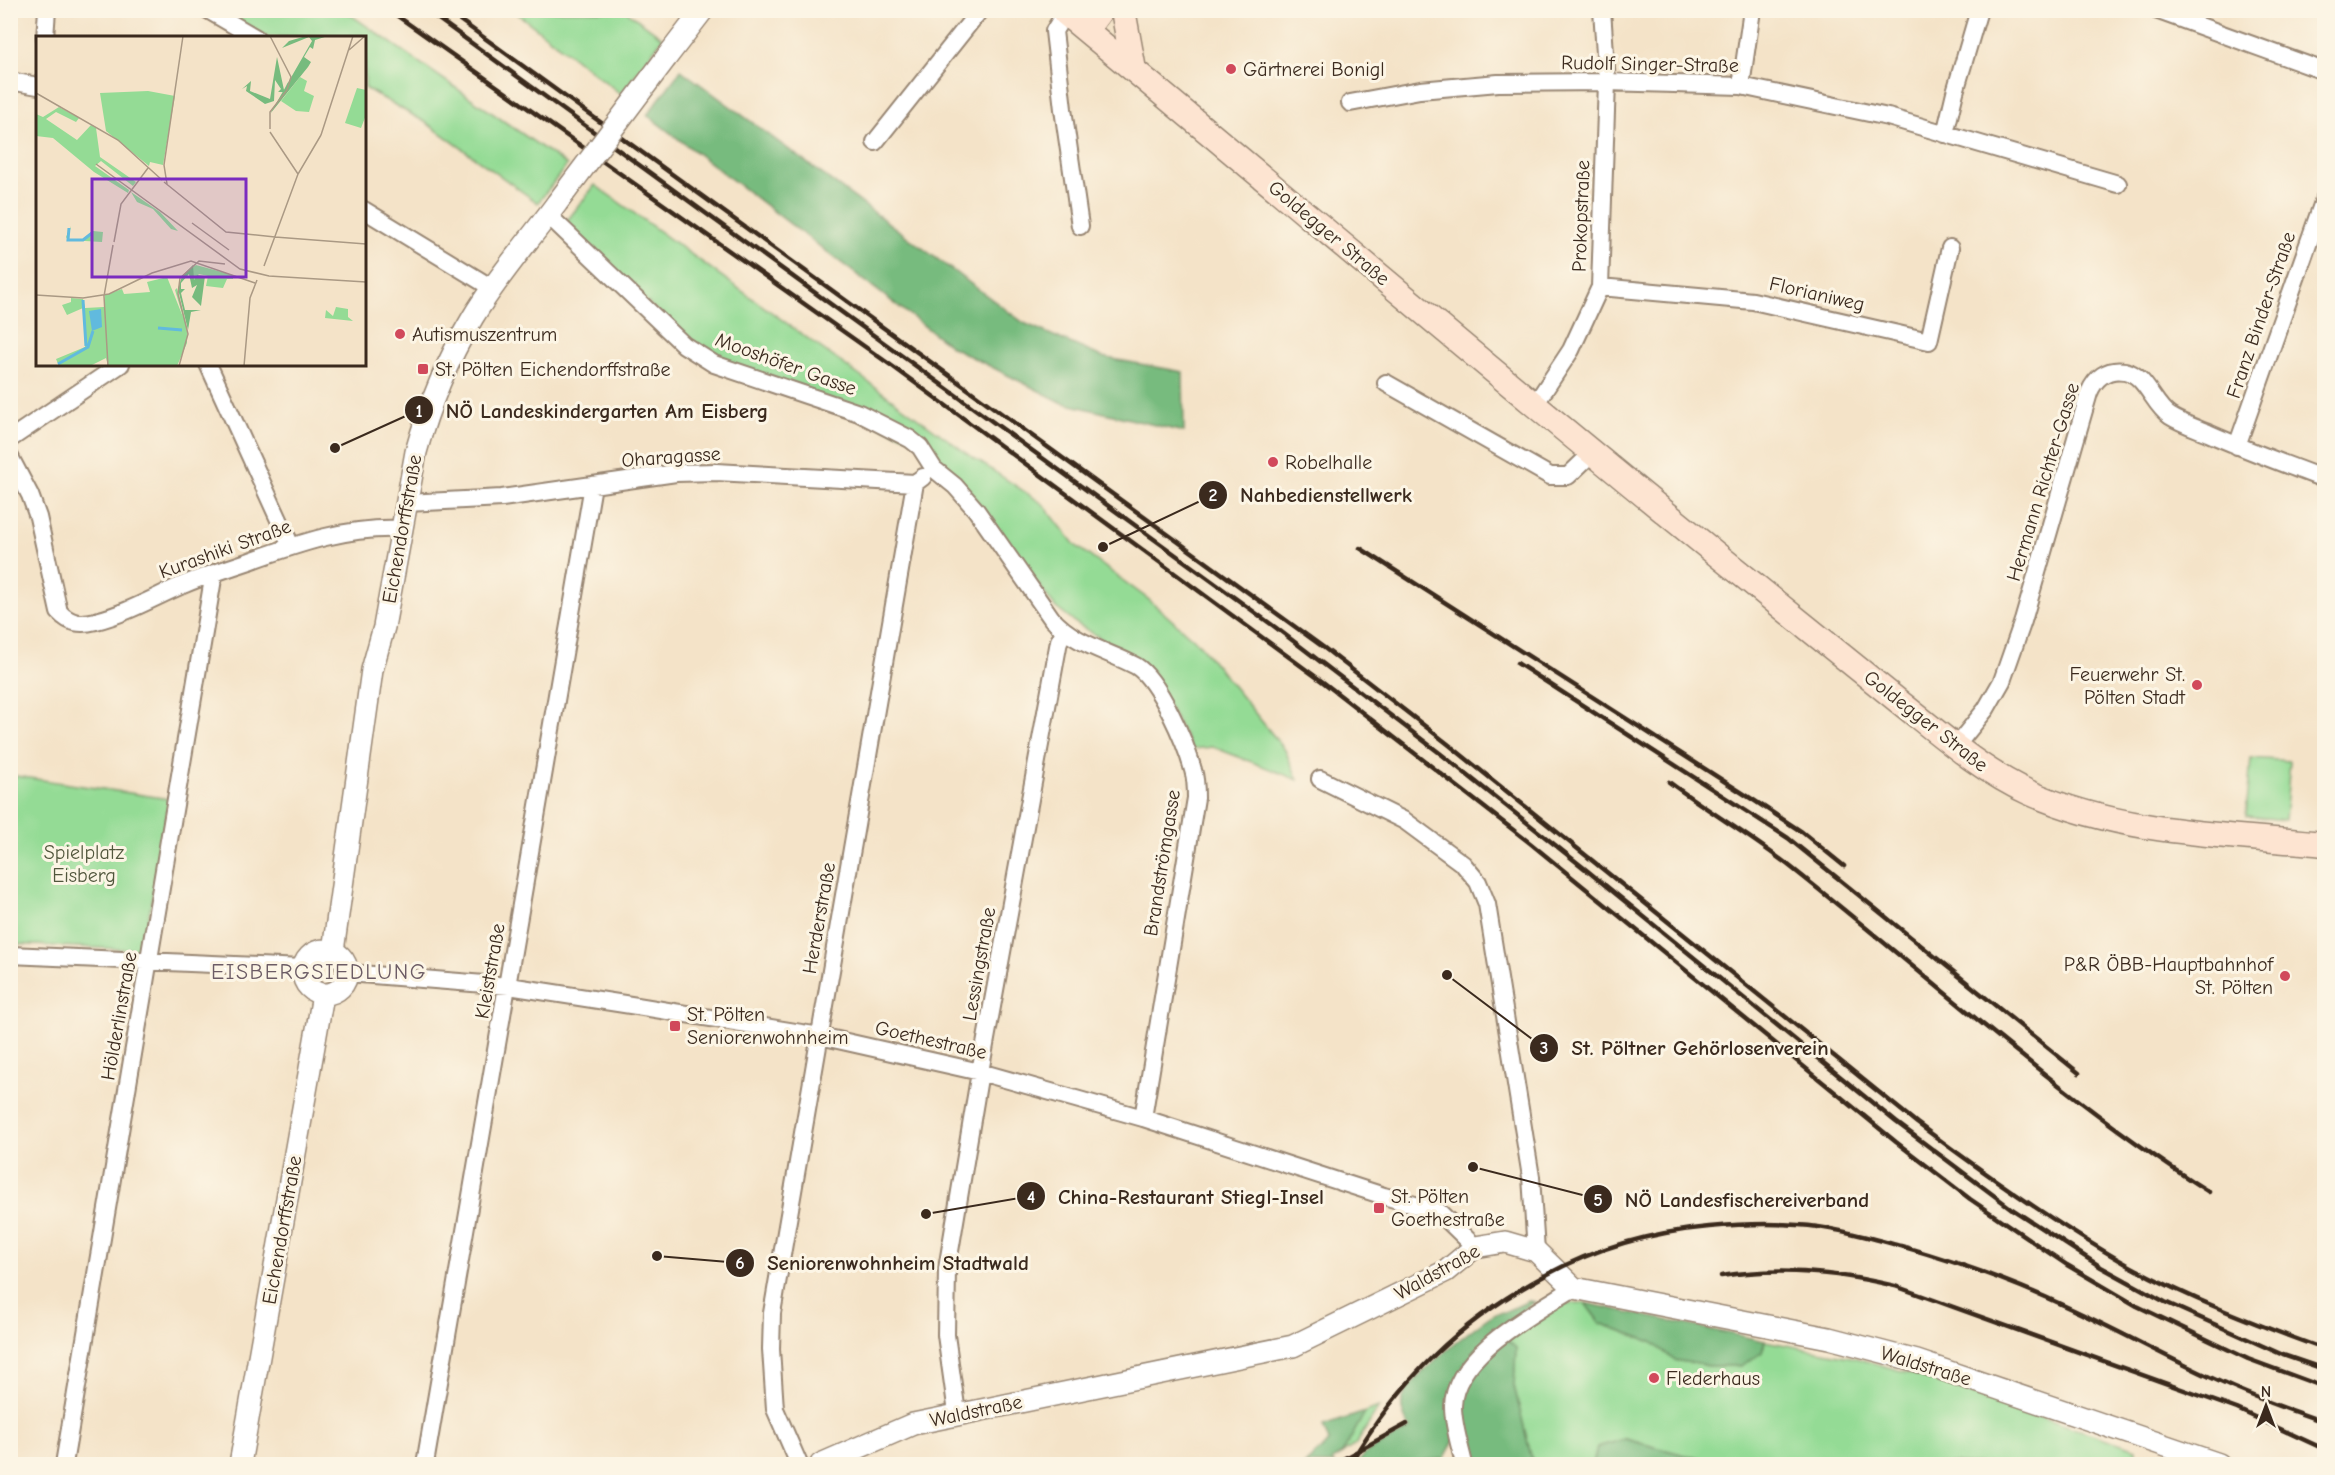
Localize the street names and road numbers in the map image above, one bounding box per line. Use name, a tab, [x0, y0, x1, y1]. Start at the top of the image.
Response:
street label: Rudolf Singer-Straße	[1561, 51, 1739, 77]
street label: Prokopstraße	[1568, 160, 1594, 272]
street label: Goldegger Straße	[1264, 176, 1394, 290]
street label: Franz Binder-Straße	[2222, 229, 2300, 401]
street label: Florianiweg	[1767, 272, 1867, 316]
street label: Mooshöfer Gasse	[712, 328, 860, 400]
street label: Hermann Richter-Gasse	[2002, 380, 2084, 584]
street label: Oharagasse	[621, 442, 721, 472]
street label: Eichendorffstraße	[378, 453, 426, 605]
street label: Kurashiki Straße	[156, 514, 294, 584]
street label: Goldegger Straße	[1859, 665, 1993, 777]
street label: Brandströmgasse	[1139, 788, 1185, 938]
street label: Herderstraße	[798, 860, 840, 976]
street label: Lessingstraße	[958, 905, 1000, 1023]
street label: Kleiststraße	[470, 921, 510, 1021]
street label: Hölderlinstraße	[96, 950, 142, 1082]
street label: Goethestraße	[873, 1016, 989, 1064]
street label: Eichendorffstraße	[258, 1154, 306, 1306]
street label: Waldstraße	[1390, 1239, 1484, 1305]
street label: Waldstraße	[1878, 1341, 1974, 1391]
street label: Waldstraße	[928, 1390, 1024, 1432]

